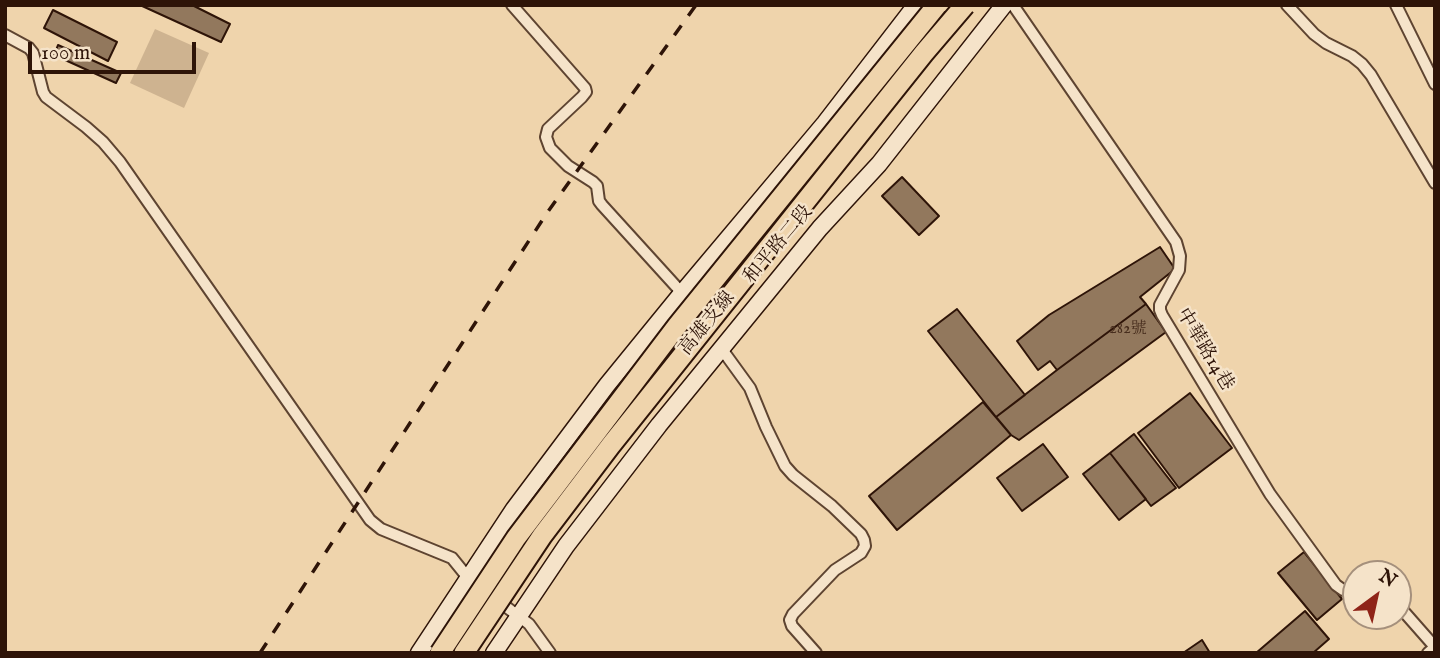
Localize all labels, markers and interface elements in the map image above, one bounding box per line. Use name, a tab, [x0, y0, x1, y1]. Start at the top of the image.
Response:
scale bar	[32, 28, 200, 72]
text: 100 m	[41, 40, 90, 67]
street label: 和平路二段	[740, 201, 818, 289]
street label: 高雄支線	[675, 287, 741, 361]
street label: 中華路14巷	[1170, 305, 1238, 395]
house number: 282號	[1109, 320, 1147, 340]
north arrow	[1342, 560, 1412, 630]
text: N	[1374, 565, 1401, 594]

